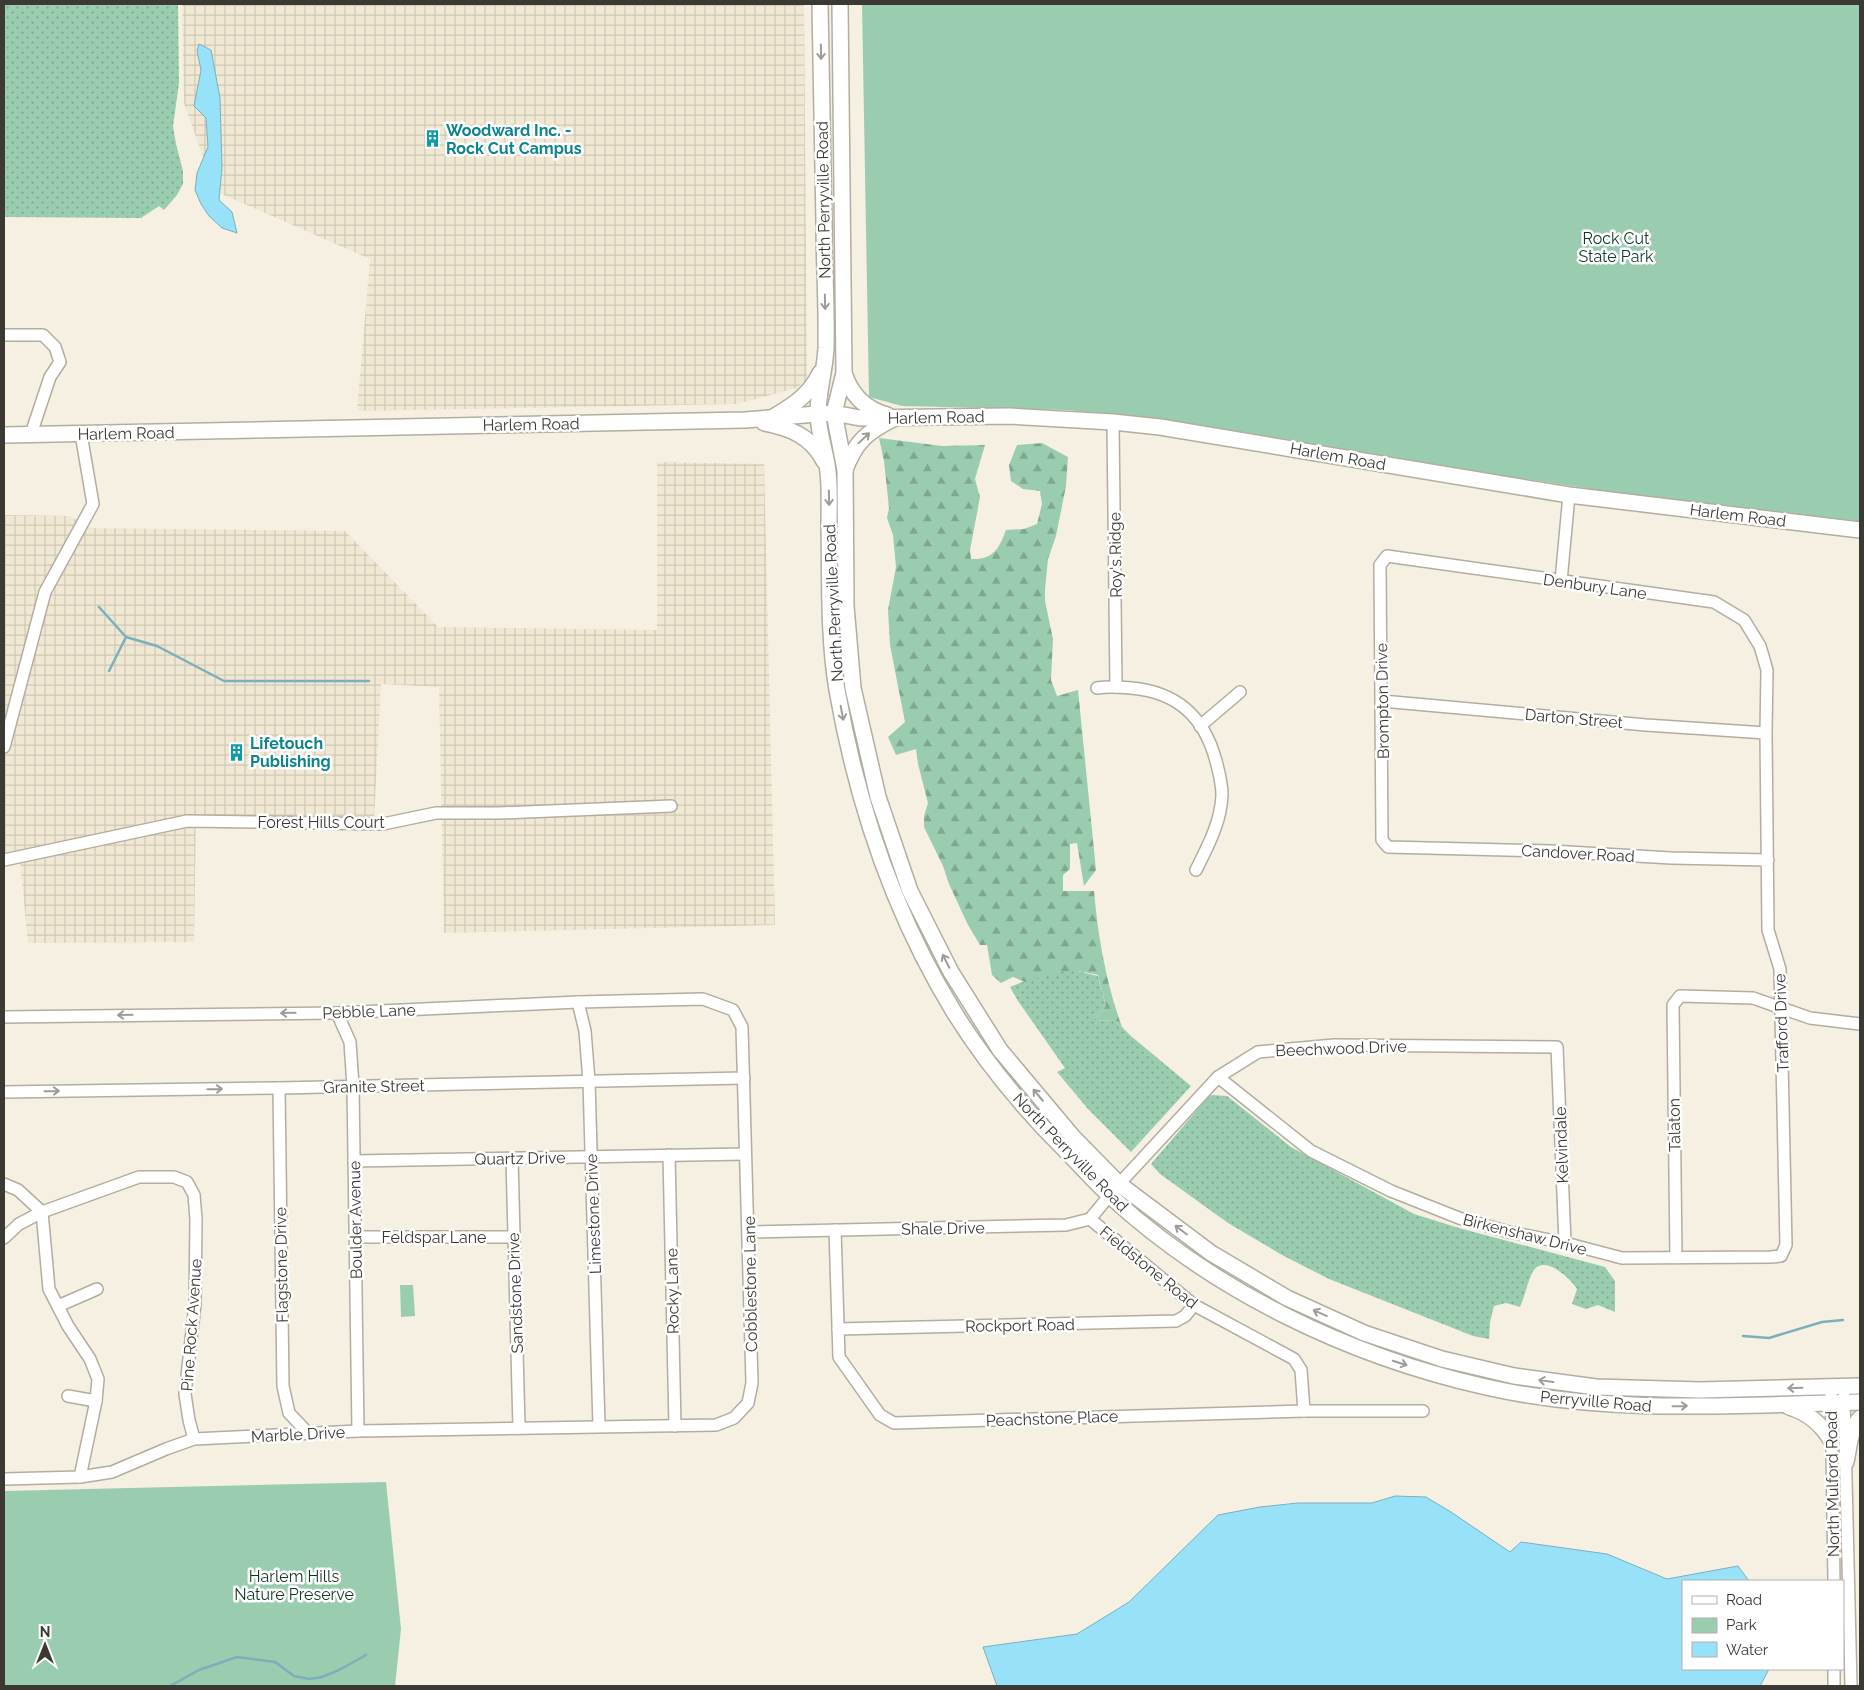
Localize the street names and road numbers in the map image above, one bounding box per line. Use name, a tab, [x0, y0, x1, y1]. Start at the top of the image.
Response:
street label: North Perryville Road	[813, 121, 834, 279]
street label: Harlem Road	[887, 407, 985, 428]
street label: Harlem Road	[482, 414, 580, 435]
street label: Harlem Road	[77, 423, 175, 444]
street label: Harlem Road	[1289, 439, 1387, 474]
street label: Harlem Road	[1689, 500, 1787, 531]
street label: Roy's Ridge	[1105, 512, 1126, 598]
street label: North Perryville Road	[820, 524, 847, 682]
street label: Denbury Lane	[1542, 570, 1648, 603]
street label: Brompton Drive	[1372, 643, 1393, 759]
street label: Darton Street	[1524, 705, 1624, 732]
street label: Forest Hills Court	[257, 813, 385, 832]
street label: Candover Road	[1521, 841, 1635, 866]
street label: Trafford Drive	[1770, 973, 1793, 1073]
street label: Pebble Lane	[322, 1000, 416, 1023]
street label: Beechwood Drive	[1275, 1037, 1407, 1060]
street label: Granite Street	[323, 1076, 426, 1097]
street label: North Perryville Road	[1009, 1089, 1132, 1216]
street label: Talaton	[1665, 1098, 1684, 1152]
street label: Kelvindale	[1551, 1106, 1572, 1184]
street label: Quartz Drive	[474, 1148, 566, 1169]
street label: Limestone Drive	[582, 1154, 605, 1274]
street label: Boulder Avenue	[345, 1161, 366, 1279]
street label: Flagstone Drive	[271, 1207, 292, 1323]
street label: Birkenshaw Drive	[1461, 1210, 1589, 1259]
street label: Cobblestone Lane	[740, 1216, 761, 1352]
street label: Shale Drive	[901, 1218, 985, 1239]
street label: Fieldstone Road	[1096, 1222, 1201, 1313]
street label: Feldspar Lane	[381, 1228, 487, 1247]
street label: Sandstone Drive	[504, 1232, 527, 1354]
street label: Rocky Lane	[662, 1248, 683, 1334]
street label: Pine Rock Avenue	[177, 1258, 206, 1392]
street label: Rockport Road	[965, 1315, 1075, 1336]
street label: Perryville Road	[1540, 1387, 1652, 1416]
street label: Peachstone Place	[986, 1407, 1119, 1430]
street label: North Mulford Road	[1822, 1411, 1843, 1557]
street label: Marble Drive	[251, 1423, 346, 1446]

